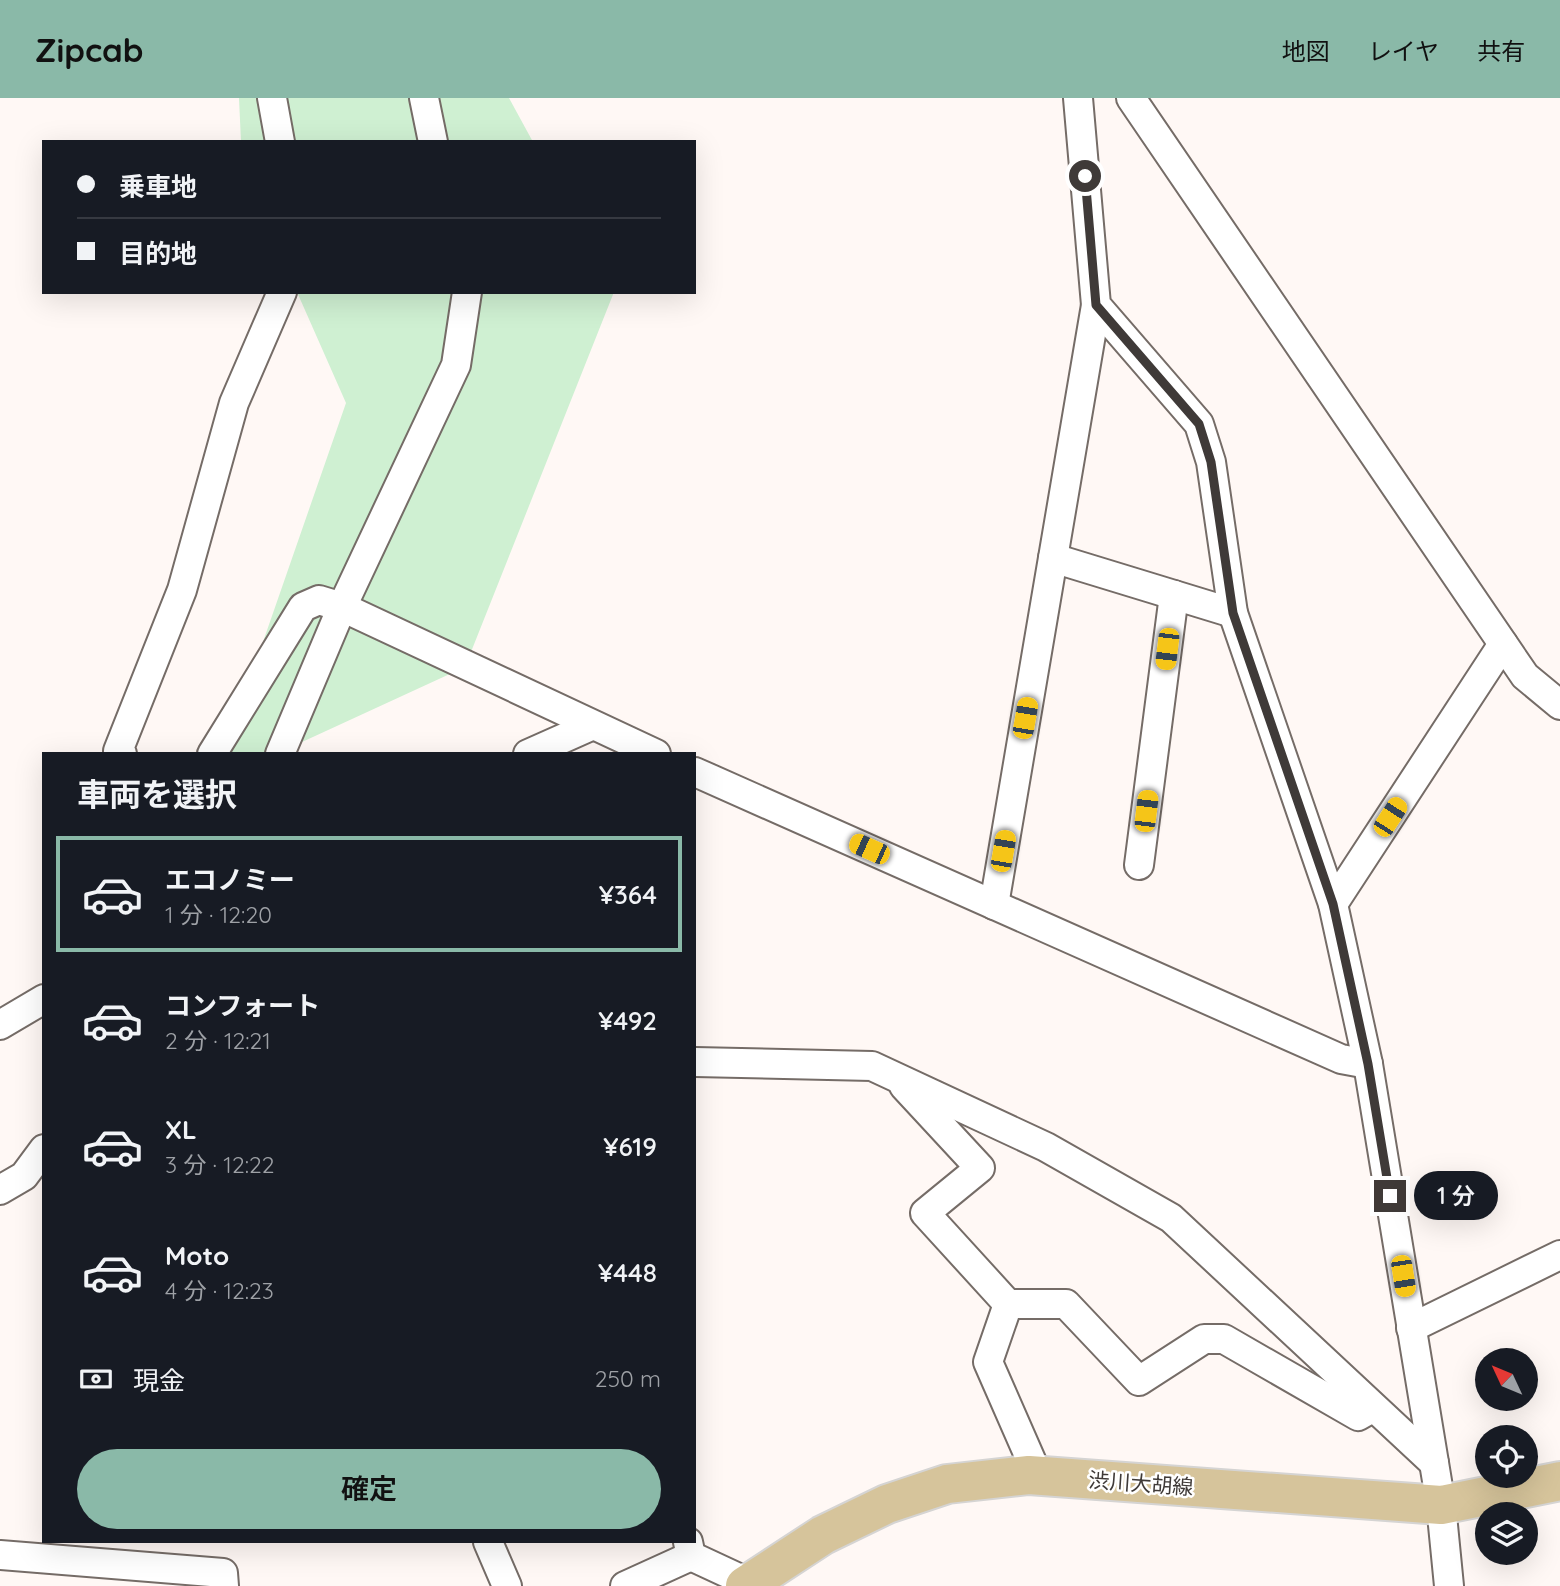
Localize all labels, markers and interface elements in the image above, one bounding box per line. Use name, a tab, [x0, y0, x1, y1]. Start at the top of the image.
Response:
text: Zipcab	[35, 29, 144, 70]
text: 地図	[1282, 36, 1330, 66]
text: レイヤ	[1368, 36, 1439, 66]
text: 共有	[1477, 36, 1525, 66]
route start	[1069, 160, 1101, 192]
text: 乗車地	[119, 170, 197, 203]
text: 目的地	[119, 237, 197, 270]
car	[1155, 627, 1180, 671]
car	[1012, 695, 1039, 741]
text: 車両を選択	[77, 774, 237, 814]
car	[1134, 789, 1159, 833]
car	[1370, 794, 1411, 840]
car	[990, 828, 1017, 874]
car	[846, 831, 893, 867]
icon: car	[81, 863, 144, 926]
text: エコノミー	[165, 863, 295, 896]
text: ¥364	[599, 878, 657, 911]
text: 1 分 · 12:20	[165, 900, 272, 929]
icon: car	[81, 989, 144, 1052]
text: コンフォート	[165, 989, 320, 1022]
text: ¥492	[598, 1004, 657, 1037]
text: 2 分 · 12:21	[165, 1026, 271, 1055]
text: XL	[165, 1113, 197, 1146]
icon: car	[81, 1115, 144, 1178]
text: ¥619	[603, 1130, 657, 1163]
text: 3 分 · 12:22	[165, 1150, 274, 1179]
callout: 1 分	[1414, 1172, 1498, 1220]
route end	[1374, 1180, 1406, 1212]
text: 1 分	[1437, 1181, 1475, 1210]
text: Moto	[165, 1239, 229, 1272]
icon: car	[81, 1241, 144, 1304]
car	[1390, 1254, 1417, 1298]
text: ¥448	[598, 1256, 657, 1289]
text: 4 分 · 12:23	[165, 1276, 274, 1305]
north arrow	[1475, 1348, 1538, 1410]
map controls	[1475, 1348, 1538, 1565]
icon: cash	[77, 1360, 115, 1398]
text: 現金	[133, 1364, 185, 1397]
text: 250 m	[595, 1364, 661, 1393]
button: locate	[1475, 1425, 1538, 1488]
button: 確定	[77, 1449, 661, 1529]
street label: 渋川大胡線	[1088, 1466, 1194, 1500]
button: layers	[1475, 1502, 1538, 1565]

